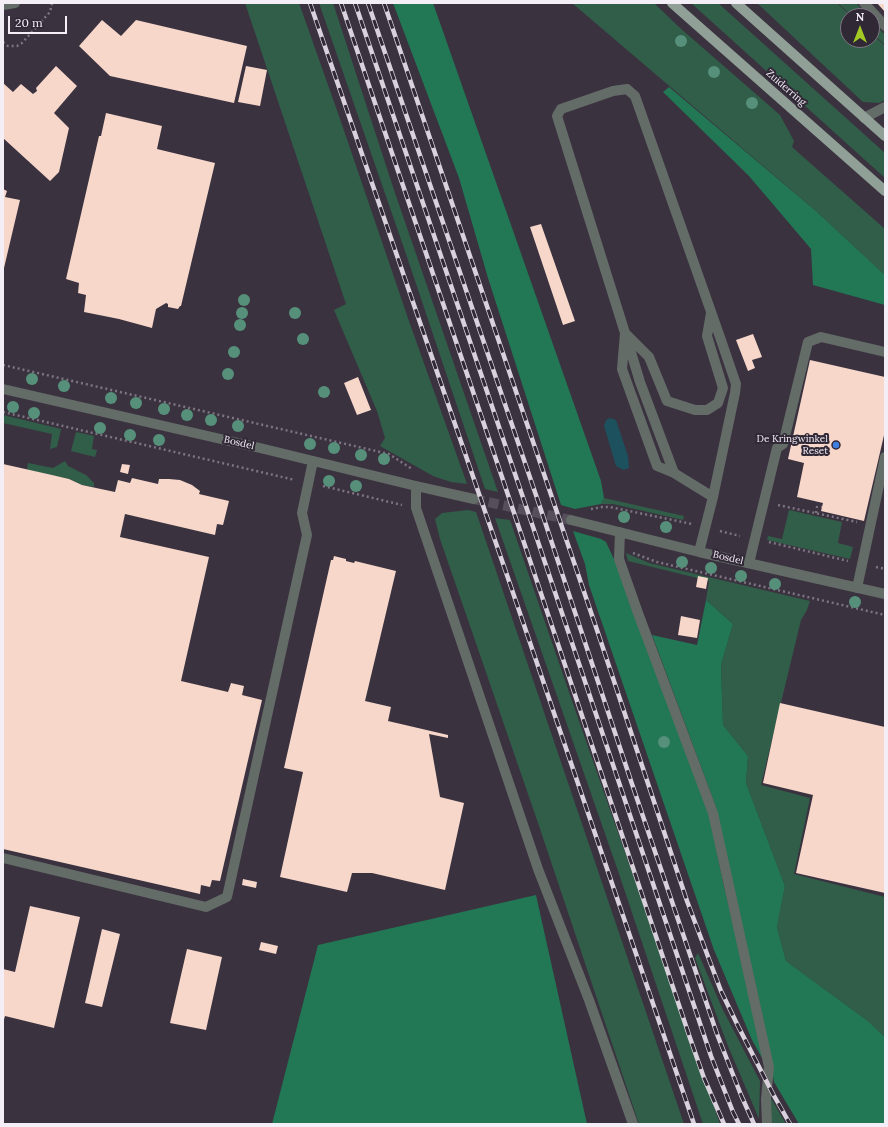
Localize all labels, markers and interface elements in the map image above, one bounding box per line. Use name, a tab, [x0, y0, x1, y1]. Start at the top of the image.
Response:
scale bar	[10, 8, 69, 34]
north arrow	[840, 8, 880, 48]
text: N	[856, 10, 864, 24]
text: 20 m	[15, 15, 43, 30]
street label: Zuiderring	[763, 67, 809, 109]
place label: De Kringwinkel Reset	[757, 433, 828, 456]
street label: Bosdel	[223, 434, 255, 452]
marker: De Kringwinkel Reset	[831, 440, 841, 450]
street label: Bosdel	[712, 549, 744, 567]

